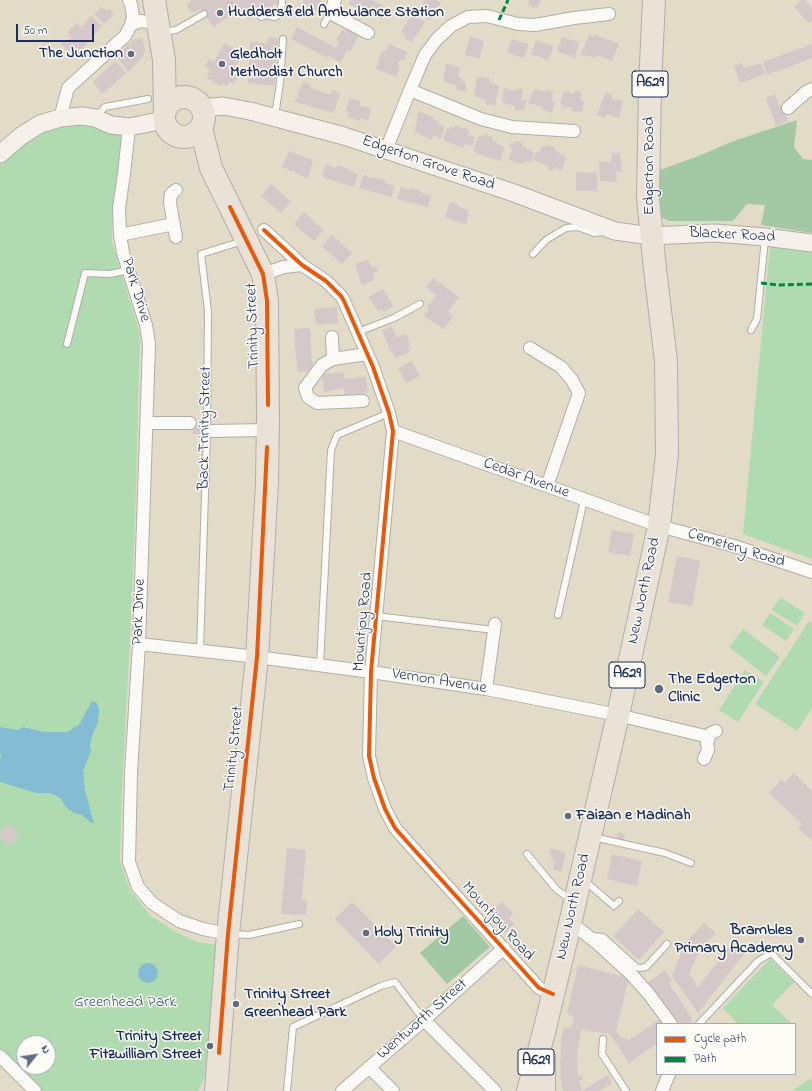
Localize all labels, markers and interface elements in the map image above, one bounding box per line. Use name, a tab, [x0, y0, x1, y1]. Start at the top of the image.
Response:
place label: Huddersfield Ambulance Station	[228, 3, 444, 23]
marker: Huddersfield Ambulance Station	[215, 8, 225, 18]
scale bar	[18, 16, 96, 42]
text: 50 m	[23, 22, 47, 40]
place label: The Junction	[39, 44, 123, 64]
place label: Gledholt Methodist Church	[230, 45, 343, 83]
marker: The Junction	[126, 49, 136, 59]
marker: Gledholt Methodist Church	[217, 59, 227, 69]
road number: A629	[632, 71, 668, 97]
street label: Edgerton Road	[640, 117, 660, 215]
street label: Edgerton Grove Road	[359, 132, 497, 196]
street label: Blacker Road	[688, 224, 776, 248]
street label: Park Drive	[116, 255, 154, 325]
street label: Trinity Street	[243, 283, 265, 369]
street label: Back Trinity Street	[195, 366, 217, 490]
street label: Cedar Avenue	[480, 455, 572, 503]
street label: Cemetery Road	[685, 525, 787, 573]
street label: New North Road	[624, 536, 666, 646]
street label: Mountjoy Road	[350, 572, 378, 672]
street label: Park Drive	[129, 579, 151, 645]
road number: A629	[609, 662, 645, 688]
street label: Vernon Avenue	[390, 665, 488, 699]
place label: The Edgerton Clinic	[668, 670, 756, 708]
marker: The Edgerton Clinic	[653, 683, 665, 695]
street label: Trinity Street	[221, 705, 249, 793]
place label: Faizan e Madinah	[576, 806, 691, 826]
marker: Faizan e Madinah	[563, 811, 573, 821]
street label: New North Road	[552, 852, 596, 962]
street label: Mountjoy Road	[457, 879, 537, 965]
place label: Brambles Primary Academy	[675, 921, 793, 959]
place label: Holy Trinity	[374, 923, 449, 943]
marker: Holy Trinity	[361, 928, 371, 938]
marker: Brambles Primary Academy	[796, 935, 806, 945]
street label: Wentworth Street	[374, 975, 472, 1065]
place label: Trinity Street Greenhead Park	[244, 985, 347, 1023]
park label: Greenhead Park	[74, 993, 176, 1013]
marker: Trinity Street Greenhead Park	[231, 999, 241, 1009]
legend	[656, 1023, 796, 1075]
place label: Trinity Street Fitzwilliam Street	[90, 1027, 202, 1065]
text: Cycle path	[694, 1030, 746, 1048]
north arrow	[16, 1035, 56, 1075]
marker: Trinity Street Fitzwilliam Street	[205, 1041, 215, 1051]
text: N	[37, 1042, 54, 1057]
road number: A629	[518, 1049, 554, 1075]
text: Path	[694, 1050, 716, 1068]

